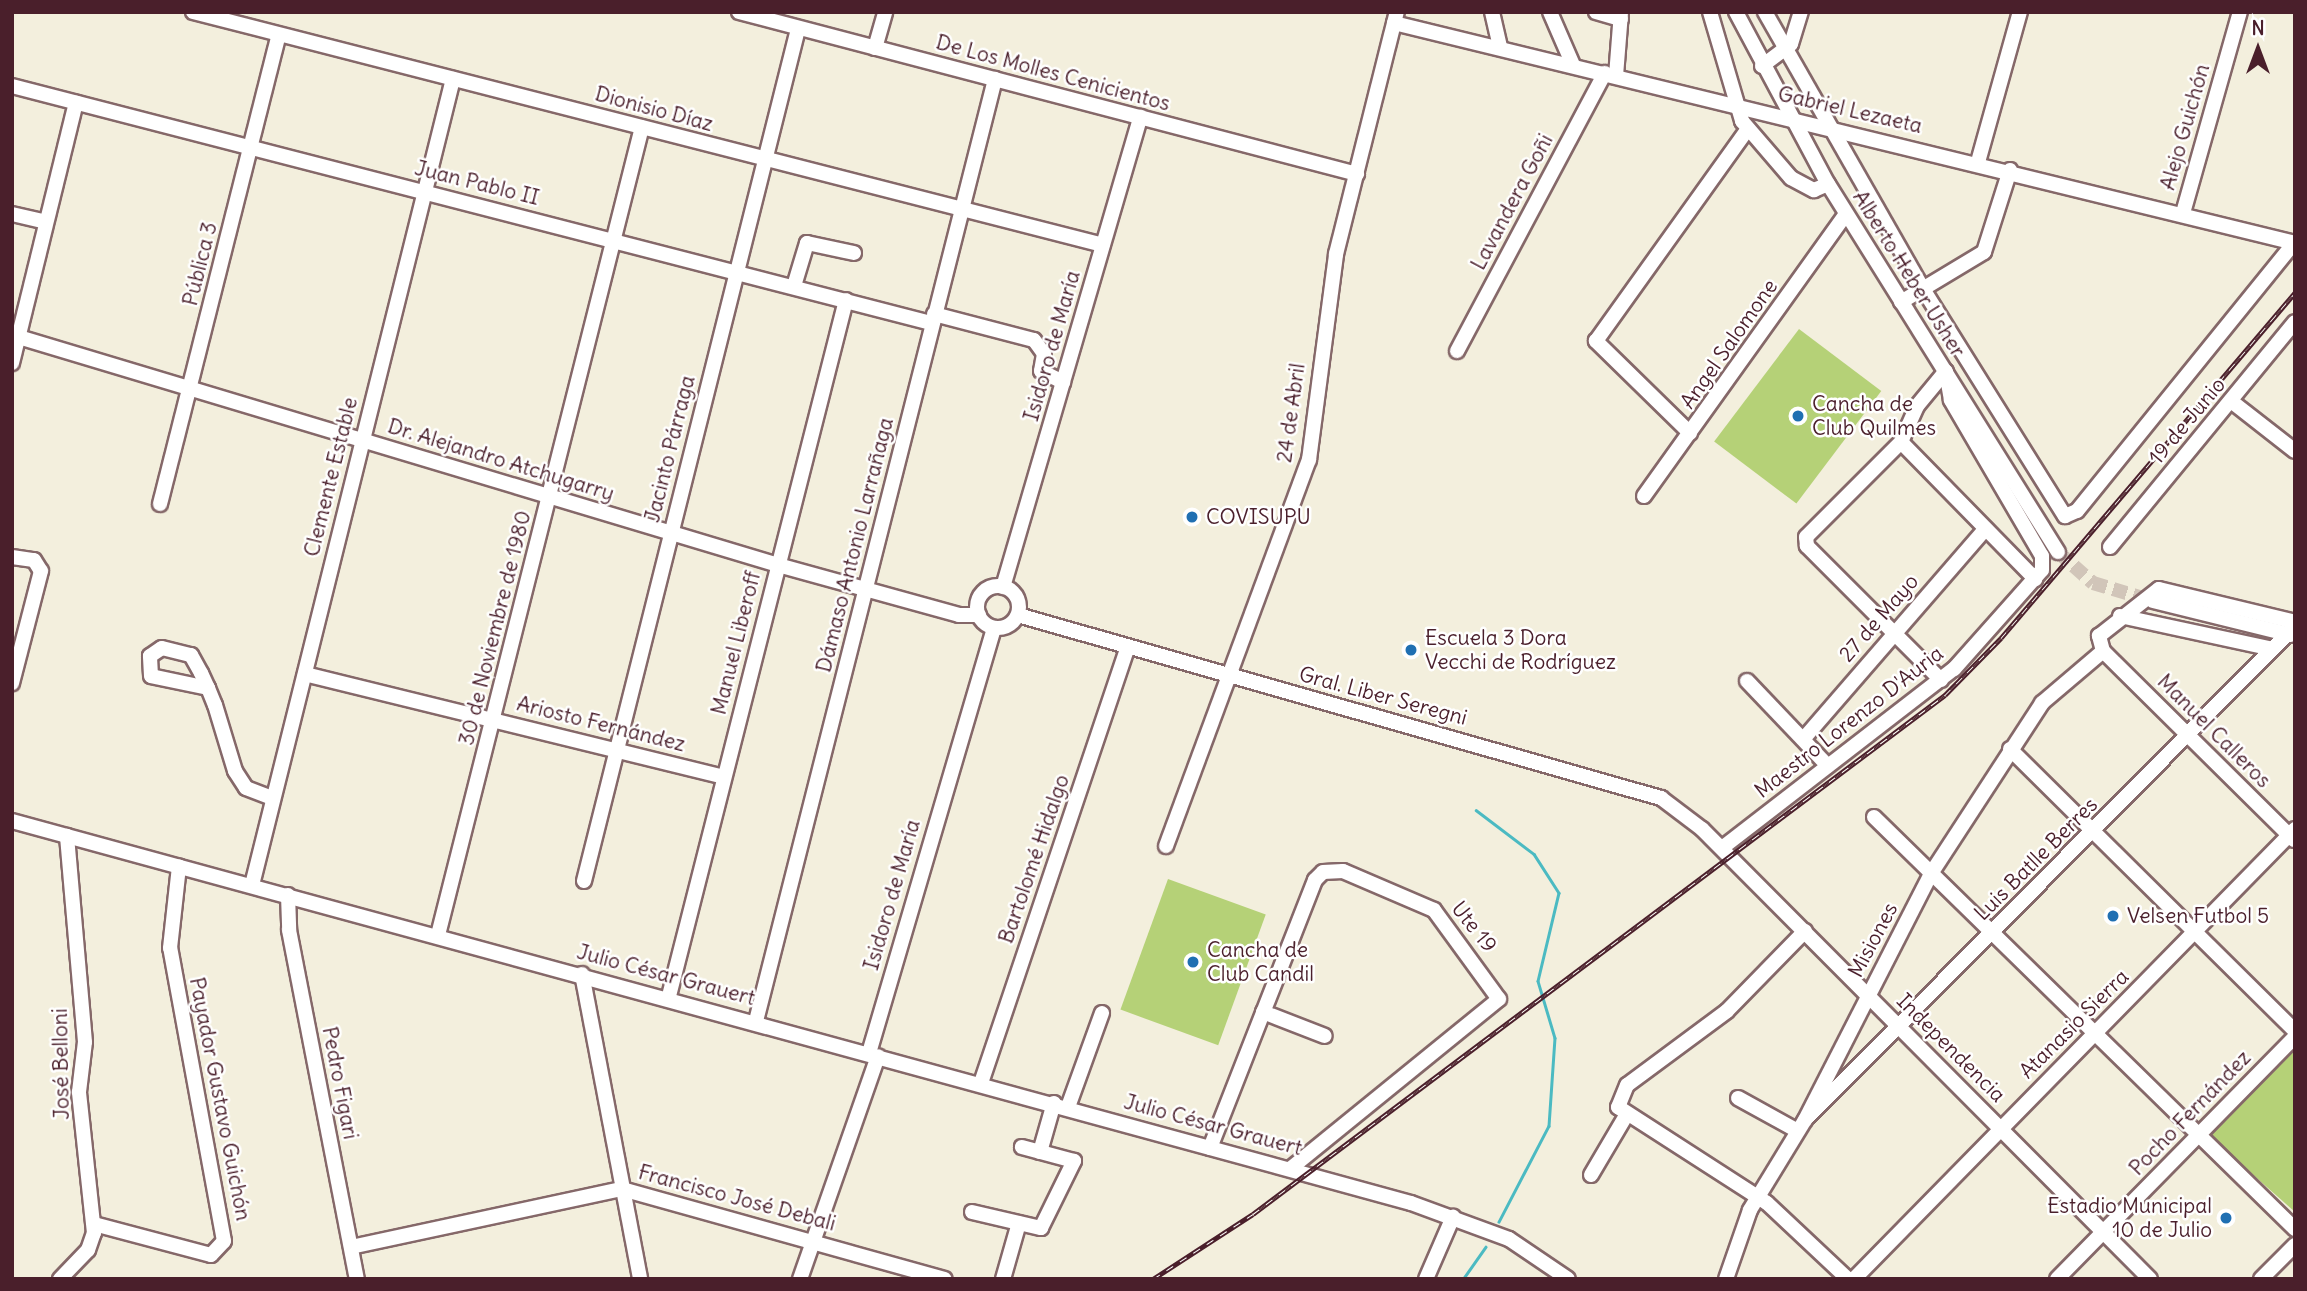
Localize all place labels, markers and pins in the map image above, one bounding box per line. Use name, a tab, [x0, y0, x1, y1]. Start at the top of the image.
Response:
place label: Cancha de Club Quilmes	[1812, 391, 1936, 441]
marker: Cancha de Club Quilmes	[1790, 408, 1806, 424]
place label: COVISUPU	[1206, 504, 1311, 530]
marker: COVISUPU	[1184, 509, 1200, 525]
place label: Escuela 3 Dora Vecchi de Rodríguez	[1425, 625, 1616, 675]
marker: Escuela 3 Dora Vecchi de Rodríguez	[1403, 642, 1419, 658]
place label: Velsen Futbol 5	[2127, 903, 2269, 929]
marker: Velsen Futbol 5	[2105, 908, 2121, 924]
place label: Cancha de Club Candil	[1207, 937, 1314, 987]
marker: Cancha de Club Candil	[1185, 954, 1201, 970]
place label: Estadio Municipal 10 de Julio	[2047, 1193, 2212, 1243]
marker: Estadio Municipal 10 de Julio	[2218, 1210, 2234, 1226]

